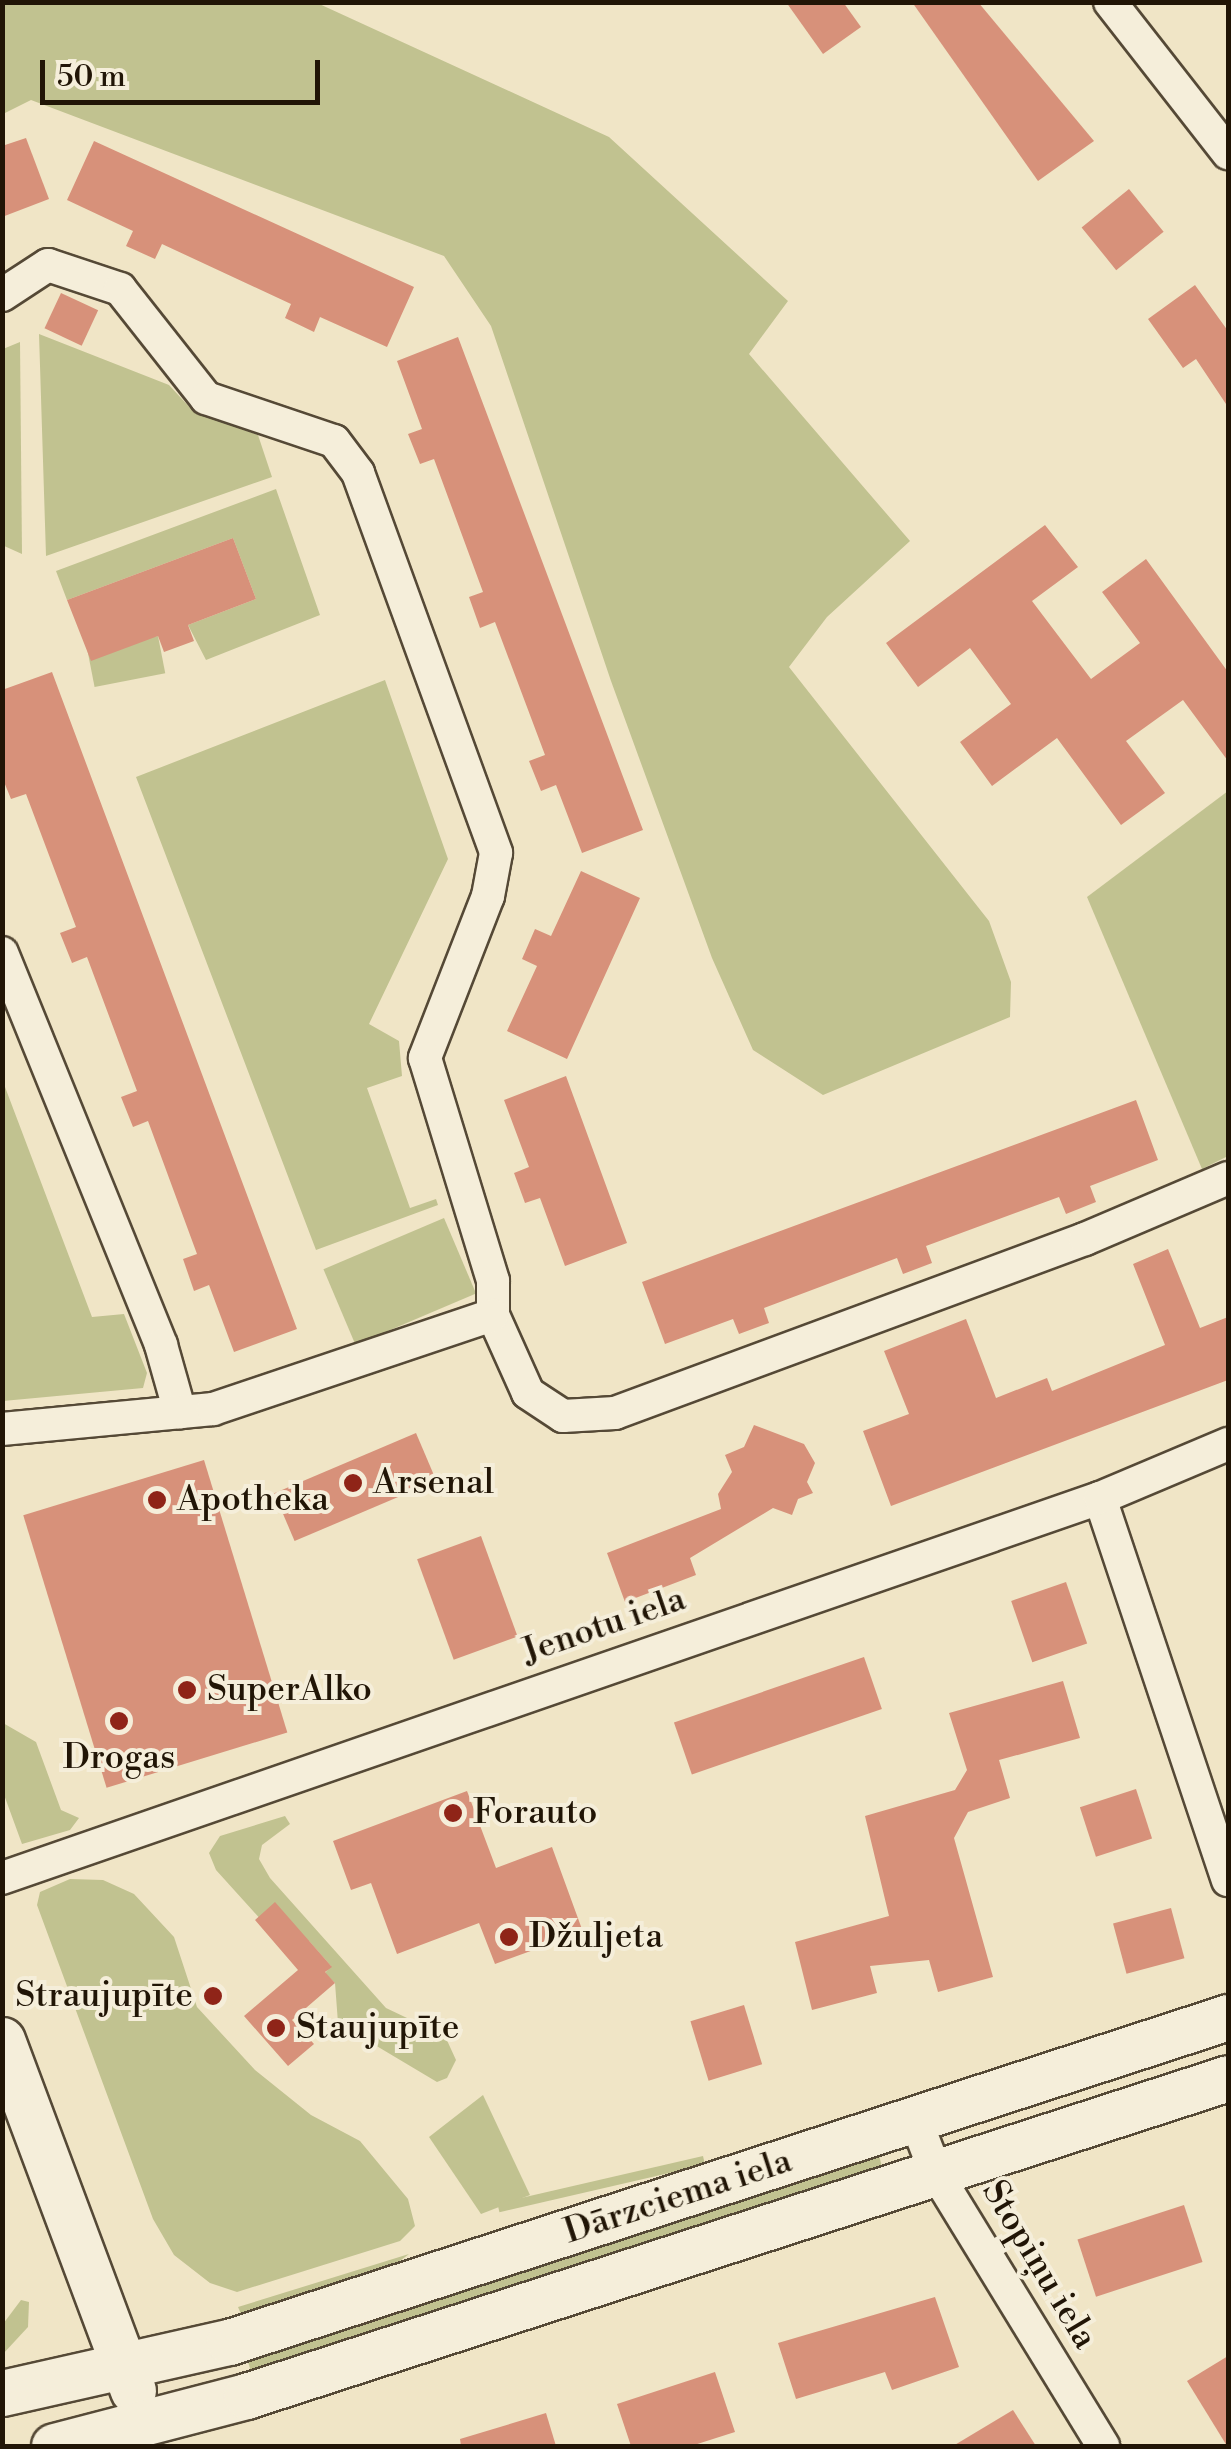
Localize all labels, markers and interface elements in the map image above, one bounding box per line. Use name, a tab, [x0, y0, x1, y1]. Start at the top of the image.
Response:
scale bar	[45, 40, 325, 102]
text: 50 m	[57, 58, 126, 96]
place label: Arsenal	[373, 1462, 494, 1504]
marker: Arsenal	[342, 1472, 364, 1494]
place label: Apotheka	[177, 1479, 329, 1521]
marker: Apotheka	[146, 1489, 168, 1511]
street label: Jenotu iela	[517, 1579, 691, 1673]
place label: SuperAlko	[207, 1669, 372, 1711]
marker: SuperAlko	[176, 1679, 198, 1701]
marker: Drogas	[108, 1710, 130, 1732]
place label: Drogas	[63, 1737, 175, 1779]
place label: Forauto	[473, 1792, 597, 1834]
marker: Forauto	[442, 1802, 464, 1824]
place label: Džuljeta	[529, 1916, 663, 1958]
marker: Džuljeta	[498, 1926, 520, 1948]
place label: Straujupīte	[15, 1975, 193, 2017]
marker: Straujupīte	[202, 1985, 224, 2007]
place label: Staujupīte	[296, 2007, 459, 2049]
marker: Staujupīte	[265, 2017, 287, 2039]
street label: Dārzciema iela	[559, 2140, 797, 2254]
street label: Stopiņu iela	[972, 2173, 1106, 2357]

